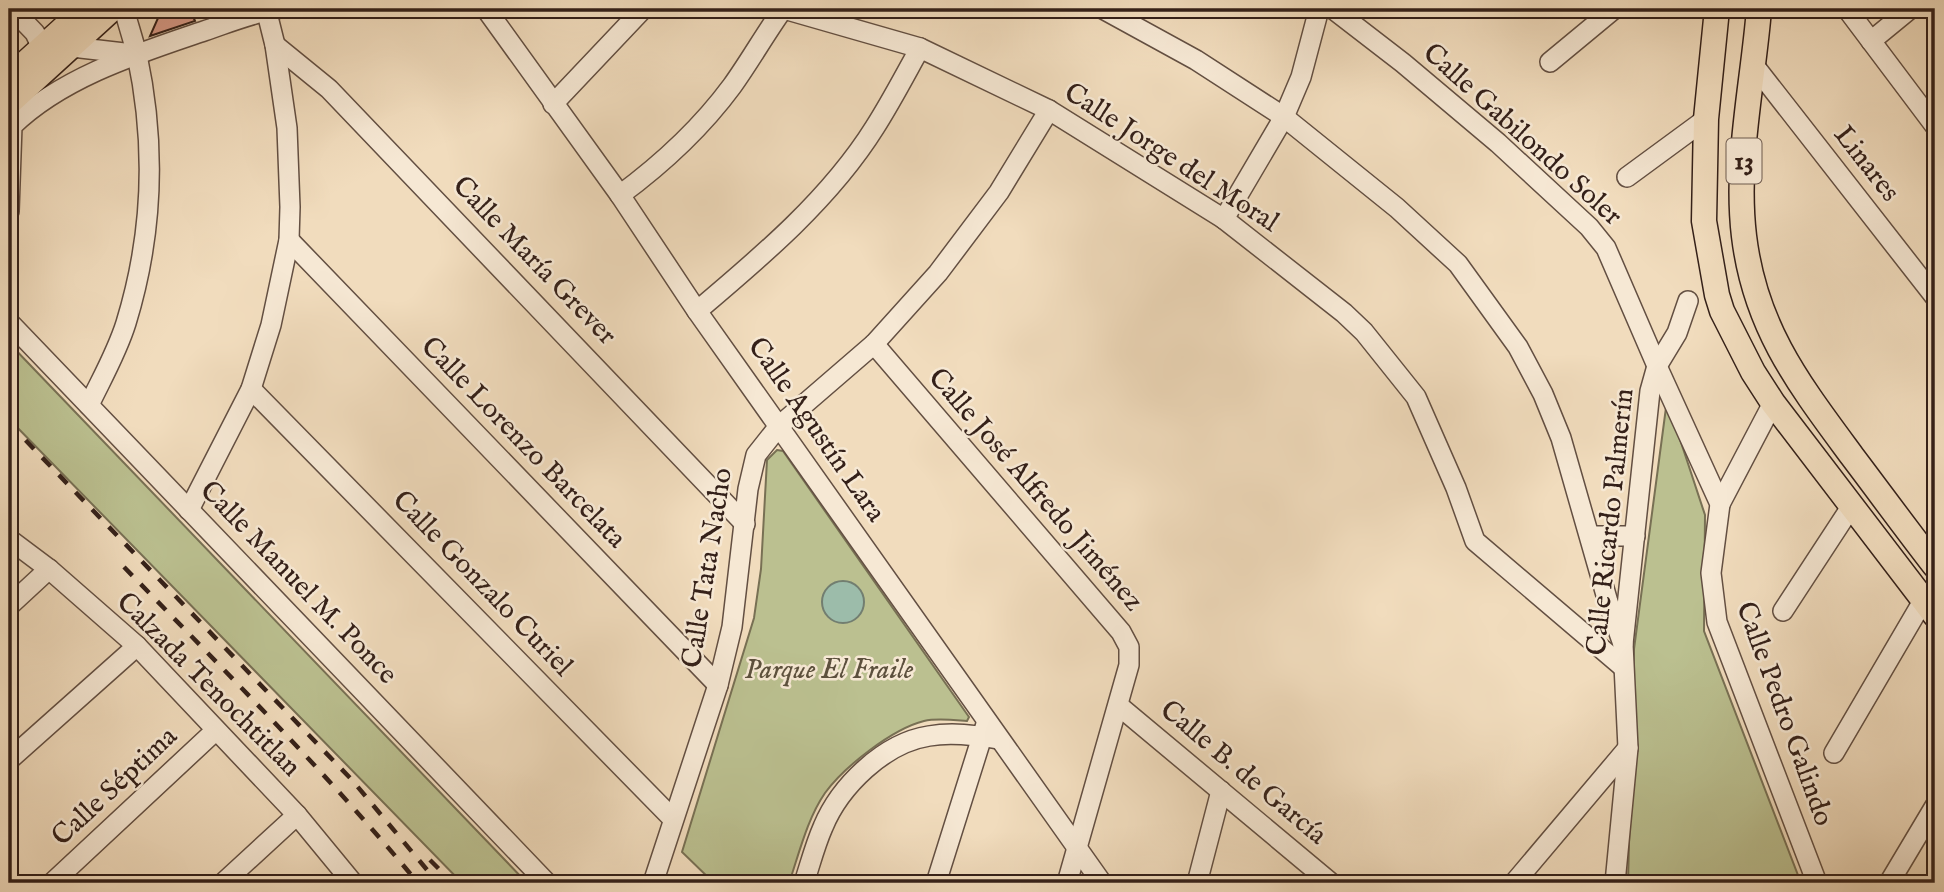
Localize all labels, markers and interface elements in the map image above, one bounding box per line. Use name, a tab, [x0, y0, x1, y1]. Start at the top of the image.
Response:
street label: Calle Gabilondo Soler	[1415, 36, 1629, 234]
street label: Calle Jorge del Moral	[1057, 75, 1285, 241]
street label: Linares	[1825, 119, 1907, 209]
road number: 13	[1726, 138, 1762, 184]
street label: Calle María Grever	[444, 169, 624, 353]
street label: Calle Lorenzo Barcelata	[413, 330, 634, 557]
street label: Calle Agustín Lara	[739, 331, 893, 530]
street label: Calle José Alfredo Jiménez	[920, 361, 1150, 619]
street label: Calle Ricardo Palmerín	[1580, 387, 1642, 657]
street label: Calle Tata Nacho	[675, 466, 741, 670]
street label: Calle Manuel M. Ponce	[192, 474, 404, 692]
street label: Calle Gonzalo Curiel	[384, 484, 580, 684]
street label: Calzada Tenochtitlan	[108, 585, 308, 785]
street label: Calle Pedro Galindo	[1727, 597, 1841, 831]
park label: Parque El Fraile	[745, 653, 914, 688]
street label: Calle B. de García	[1152, 693, 1334, 854]
street label: Calle Séptima	[45, 719, 186, 854]

